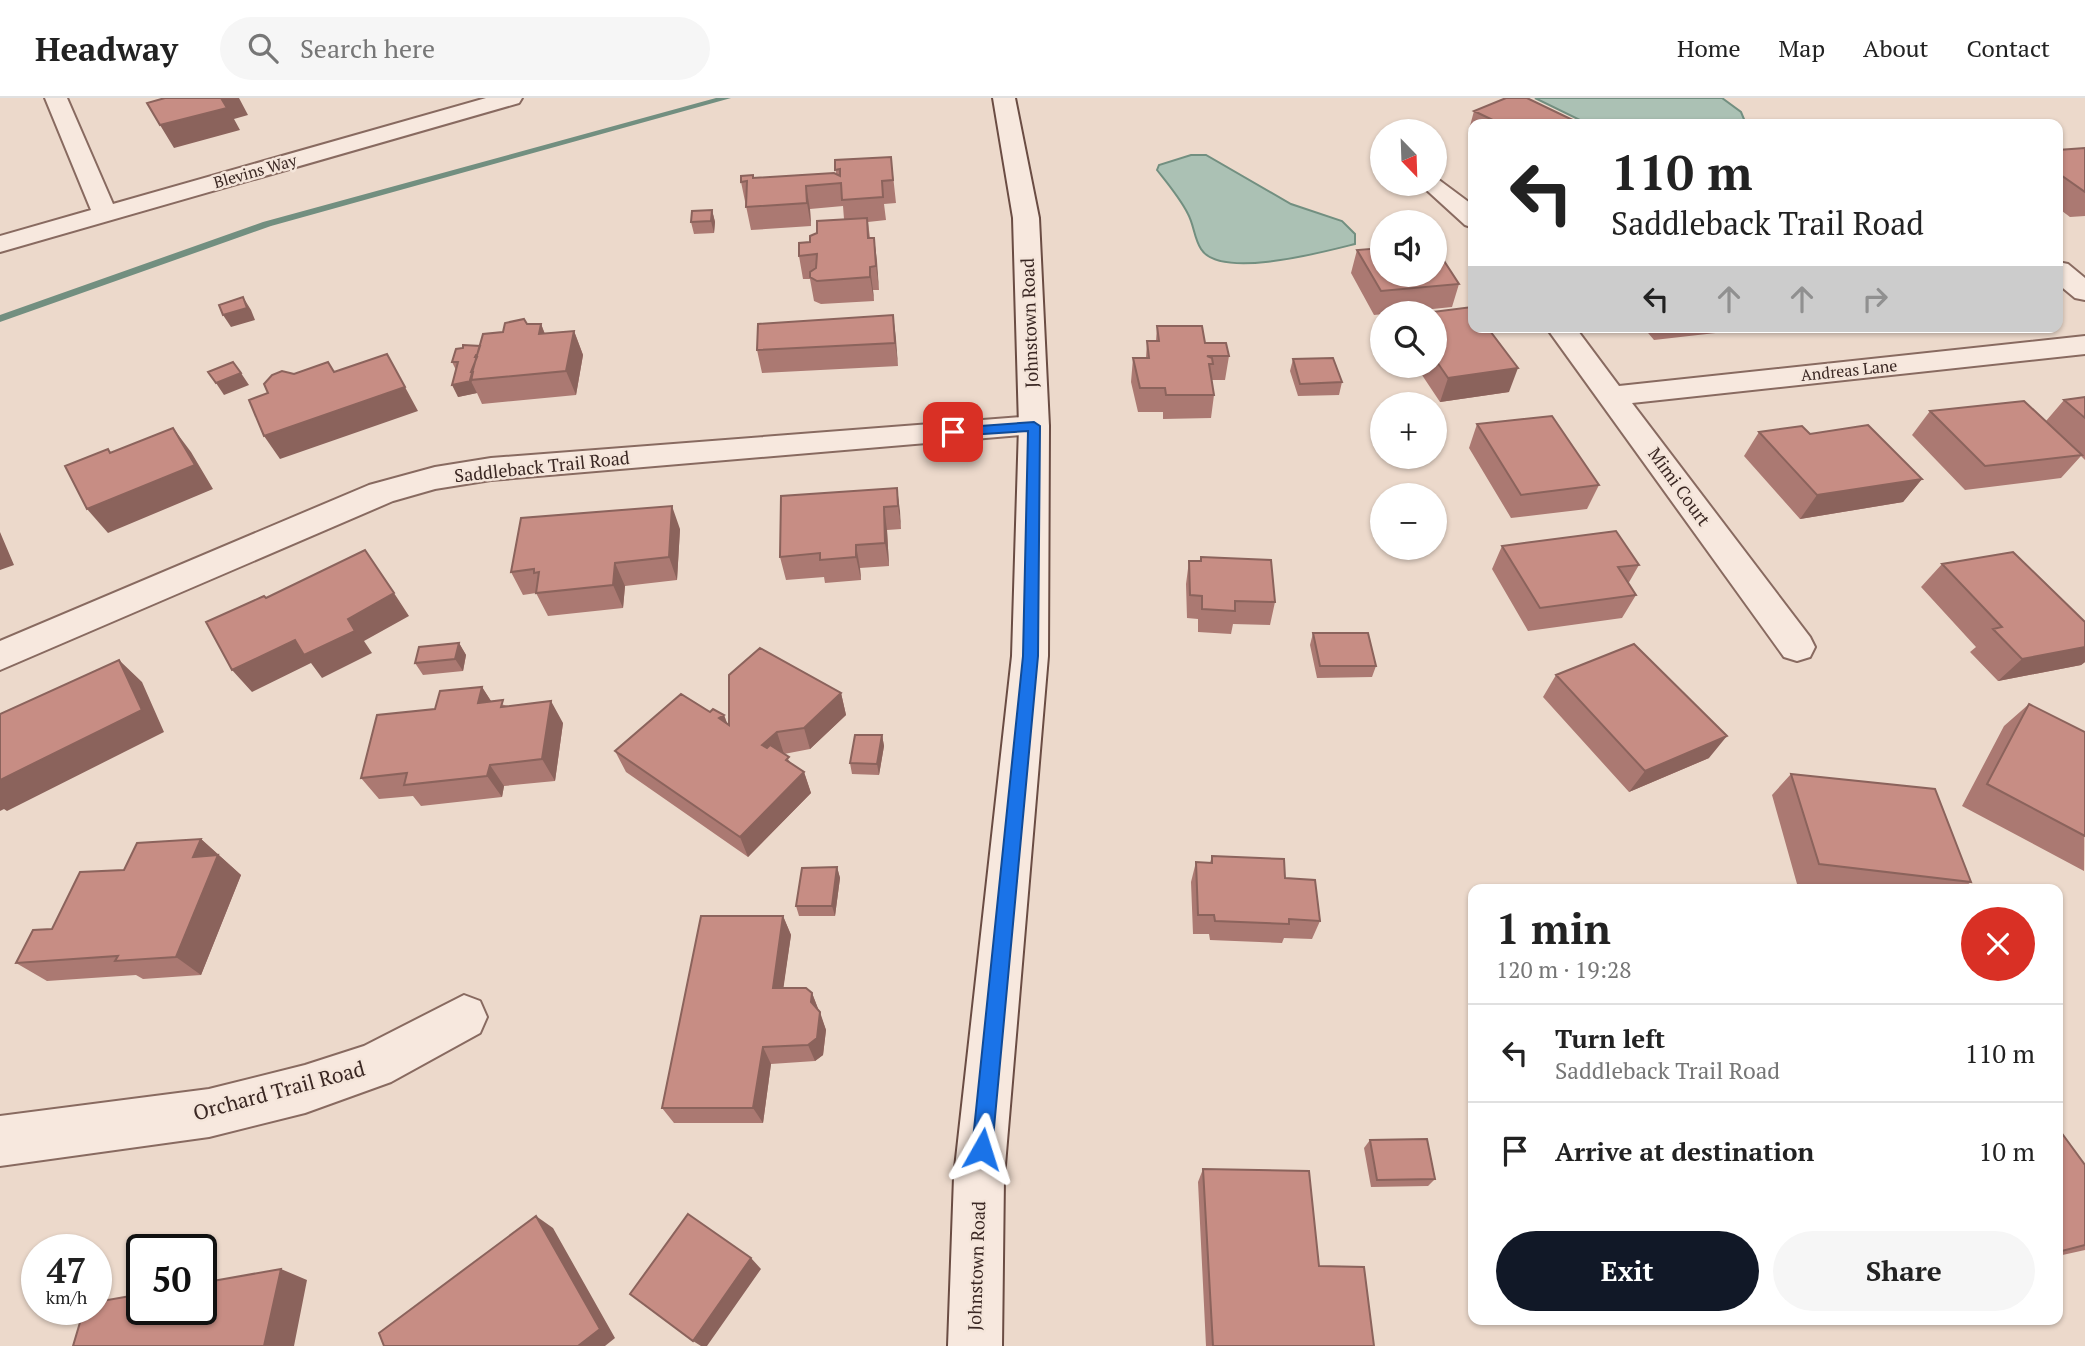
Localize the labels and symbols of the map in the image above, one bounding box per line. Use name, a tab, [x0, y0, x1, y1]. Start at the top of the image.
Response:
north arrow	[1370, 119, 1447, 196]
street label: Blevins Way	[211, 148, 300, 193]
street label: Johnstown Road	[1015, 258, 1043, 388]
street label: Andreas Lane	[1800, 354, 1898, 386]
pin	[923, 402, 983, 462]
street label: Mimi Court	[1643, 442, 1717, 531]
street label: Saddleback Trail Road	[453, 445, 631, 487]
street label: Orchard Trail Road	[190, 1054, 368, 1126]
position arrow	[945, 1112, 1019, 1186]
street label: Johnstown Road	[962, 1201, 990, 1331]
speed limit sign: 50	[126, 1234, 217, 1325]

